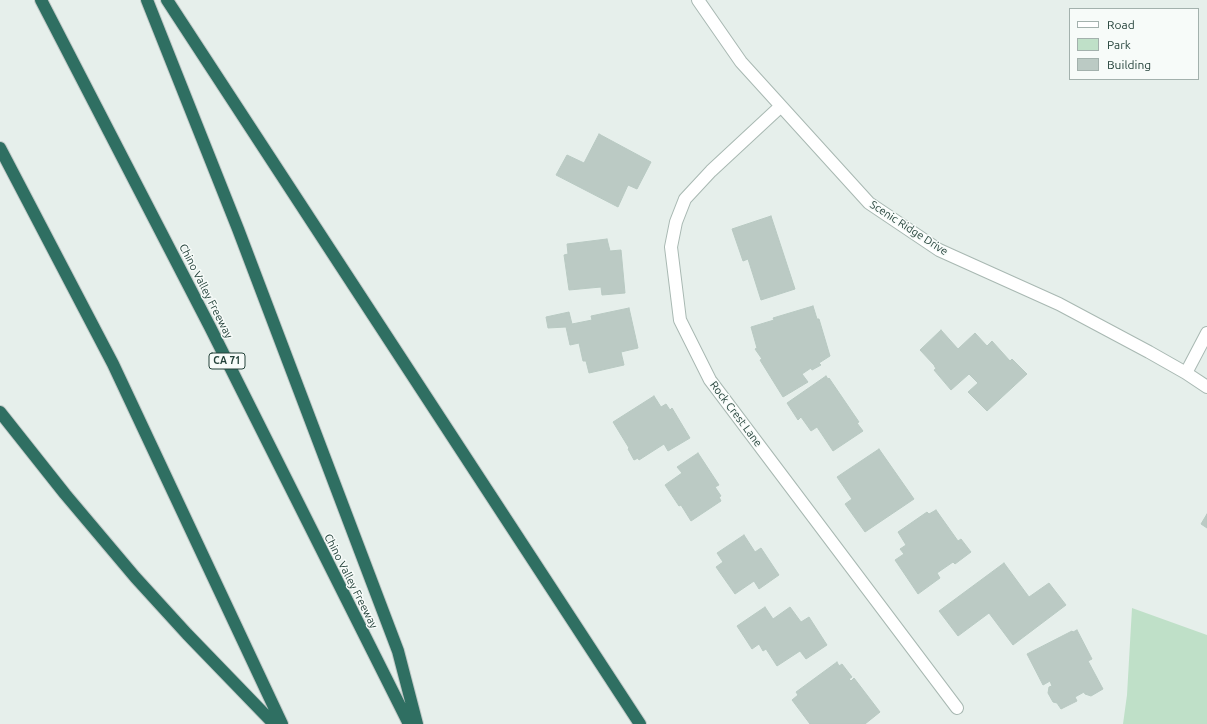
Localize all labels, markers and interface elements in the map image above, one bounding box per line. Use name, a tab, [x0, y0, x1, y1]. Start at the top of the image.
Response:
legend	[1069, 8, 1199, 80]
text: Road	[1107, 18, 1135, 31]
text: Park	[1107, 38, 1131, 51]
text: Building	[1107, 58, 1151, 71]
street label: Scenic Ridge Drive	[867, 198, 951, 258]
street label: Chino Valley Freeway	[176, 241, 236, 341]
road number: CA 71	[209, 353, 245, 369]
street label: Rock Crest Lane	[707, 379, 765, 449]
street label: Chino Valley Freeway	[321, 531, 381, 631]

